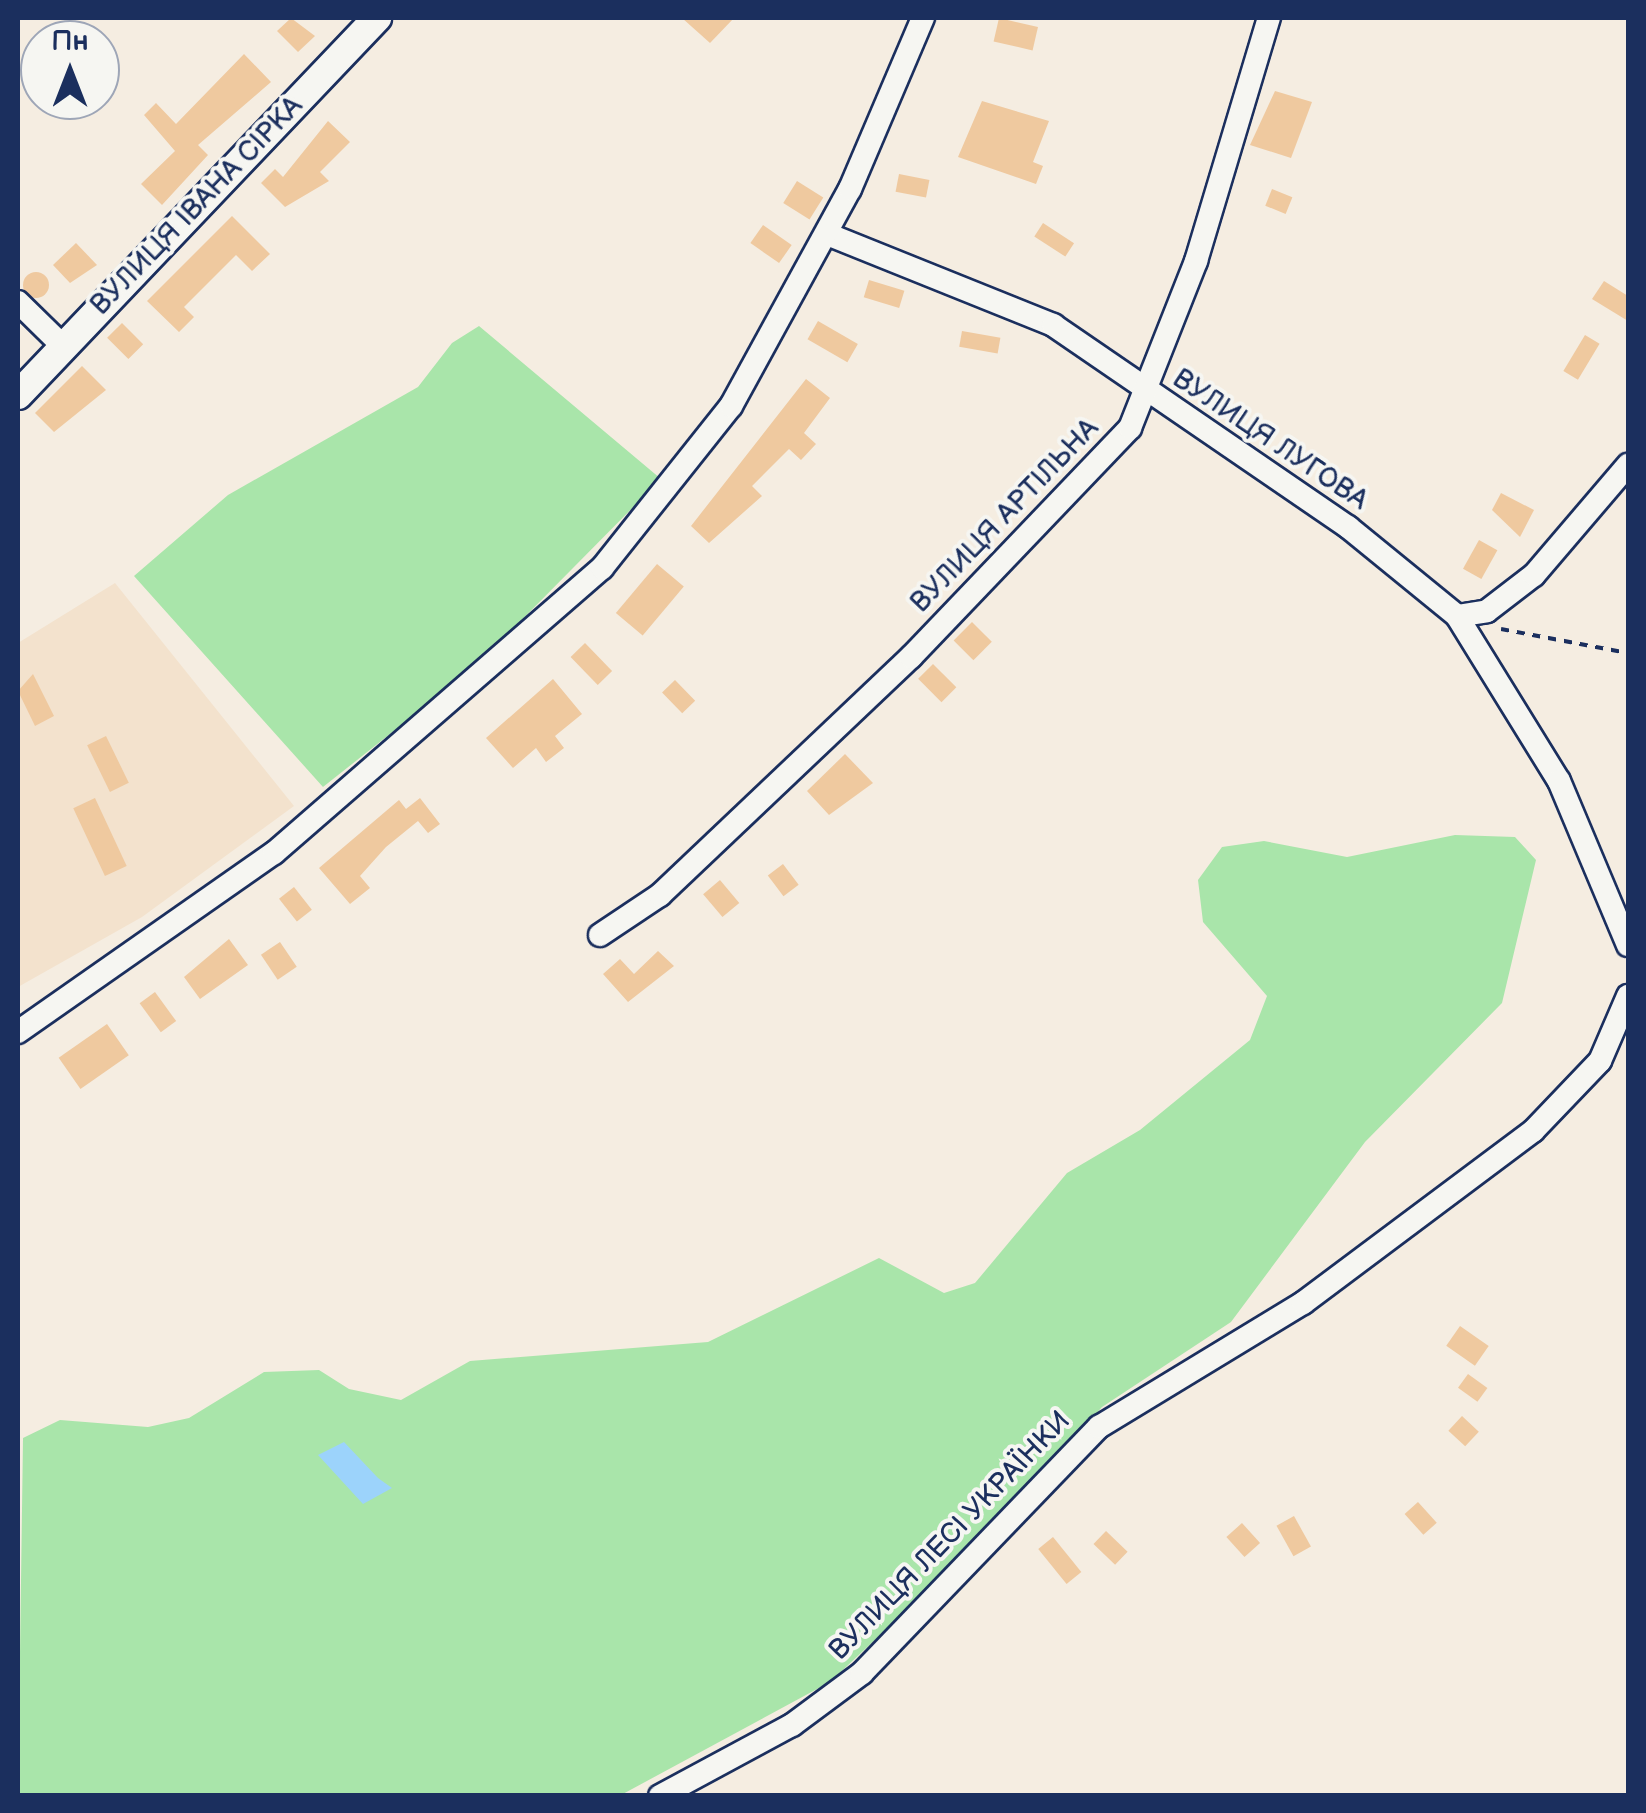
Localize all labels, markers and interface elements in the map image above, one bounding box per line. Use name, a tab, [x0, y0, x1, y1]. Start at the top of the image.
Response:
north arrow	[20, 20, 120, 120]
text: Пн	[51, 25, 89, 58]
street label: ВУЛИЦЯ ІВАНА СІРКА	[84, 90, 310, 322]
street label: ВУЛИЦЯ ЛУГОВА	[1166, 362, 1374, 518]
street label: ВУЛИЦЯ АРТІЛЬНА	[904, 412, 1106, 620]
street label: ВУЛИЦЯ ЛЕСІ УКРАЇНКИ	[822, 1405, 1078, 1667]

